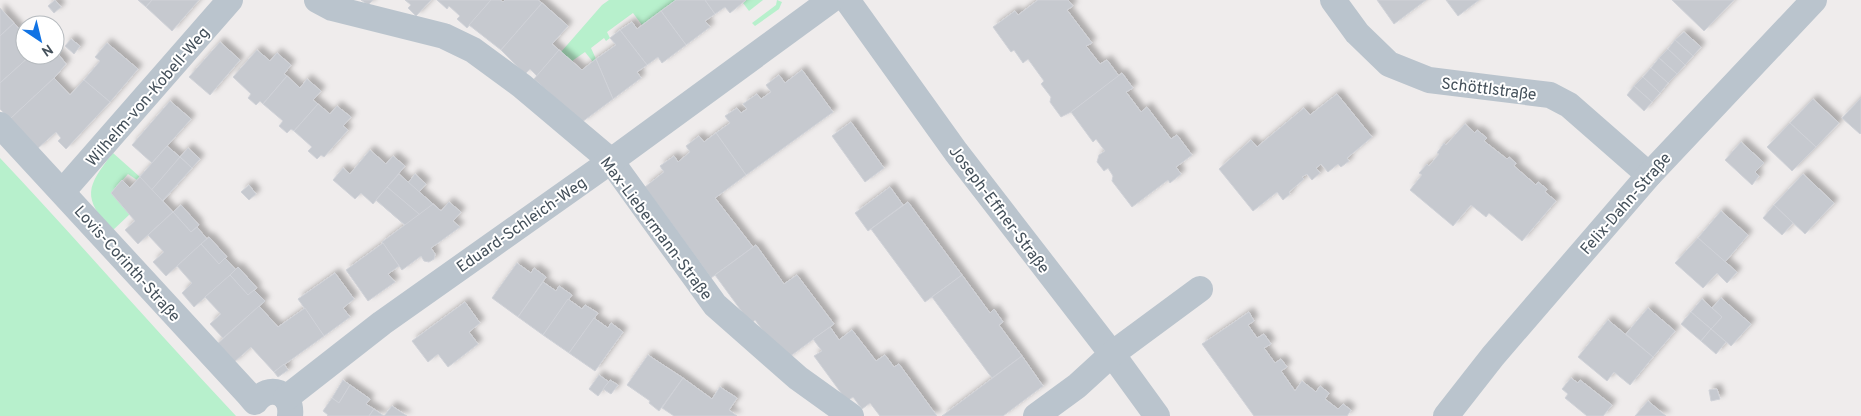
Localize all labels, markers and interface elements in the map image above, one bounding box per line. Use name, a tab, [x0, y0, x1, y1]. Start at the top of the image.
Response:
north arrow	[15, 15, 65, 65]
street label: Wilhelm-von-Kobell-Weg	[82, 23, 215, 171]
text: N	[38, 40, 56, 59]
street label: Schöttlstraße	[1440, 74, 1537, 106]
street label: Joseph-Effner-Straße	[944, 142, 1053, 278]
street label: Felix-Dahn-Straße	[1577, 149, 1676, 259]
street label: Max-Liebermann-Straße	[595, 154, 716, 305]
street label: Eduard-Schleich-Weg	[453, 173, 591, 278]
street label: Lovis-Corinth-Straße	[69, 202, 184, 327]

